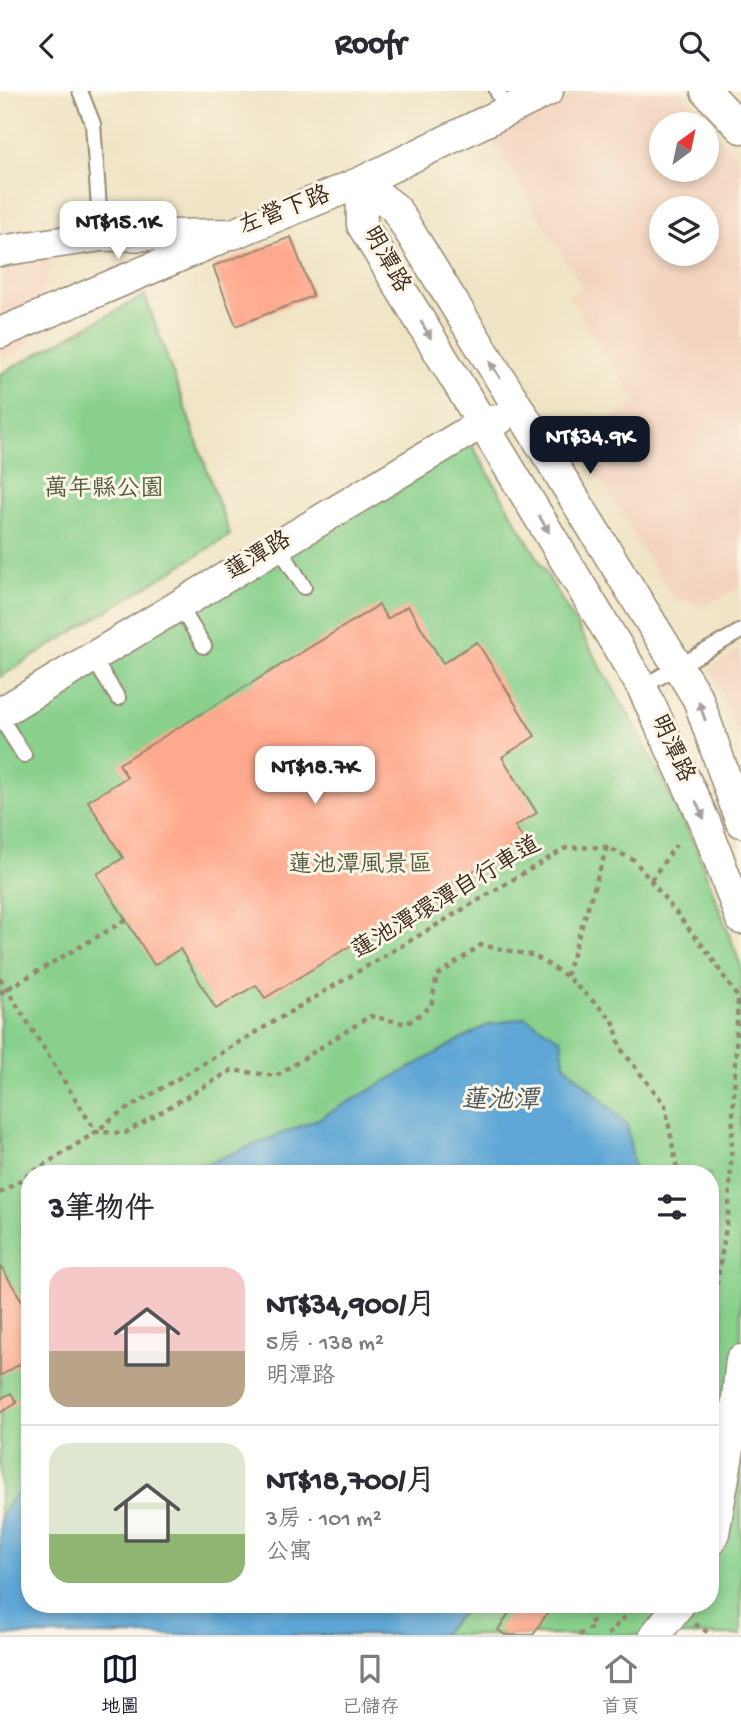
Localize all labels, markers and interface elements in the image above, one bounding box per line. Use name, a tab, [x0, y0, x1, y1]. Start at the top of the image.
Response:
icon: back	[28, 27, 66, 65]
text: Roofr	[335, 27, 406, 65]
icon: search	[675, 27, 713, 65]
north arrow	[649, 112, 719, 182]
map controls	[649, 112, 719, 266]
street label: 左營下路	[234, 179, 335, 243]
button: layers	[649, 196, 719, 266]
pin: NT$15.1K	[46, 201, 190, 261]
text: NT$15.1K	[76, 210, 160, 237]
street label: 明潭路	[355, 221, 417, 299]
one-way arrow	[419, 320, 432, 339]
one-way arrow	[489, 361, 502, 380]
pin: NT$34.9K	[518, 417, 662, 476]
text: NT$34.9K	[546, 425, 634, 452]
park label: 萬年縣公園	[44, 475, 164, 505]
one-way arrow	[537, 515, 550, 534]
street label: 蓮潭路	[220, 524, 297, 588]
one-way arrow	[696, 700, 707, 721]
street label: 明潭路	[643, 709, 701, 788]
pin: NT$18.7K	[243, 747, 387, 806]
text: NT$18.7K	[271, 755, 359, 782]
one-way arrow	[694, 799, 705, 820]
street label: 蓮池潭環潭自行車道	[346, 830, 547, 967]
park label: 蓮池潭風景區	[288, 851, 432, 881]
water label: 蓮池潭	[461, 1085, 541, 1118]
icon: filters	[653, 1188, 691, 1226]
text: 3筆物件	[49, 1194, 155, 1229]
text: NT$34,900/月	[266, 1290, 436, 1325]
icon: home	[105, 1295, 189, 1379]
text: 5房 · 138 m²	[266, 1331, 384, 1358]
text: 明潭路	[266, 1364, 335, 1391]
text: NT$18,700/月	[266, 1466, 435, 1501]
icon: home	[105, 1471, 189, 1555]
text: 3房 · 101 m²	[266, 1507, 382, 1534]
text: 公寓	[266, 1540, 312, 1567]
tab: 地圖	[101, 1650, 139, 1720]
tab: 已儲存	[342, 1650, 399, 1720]
tab: 首頁	[602, 1650, 640, 1720]

